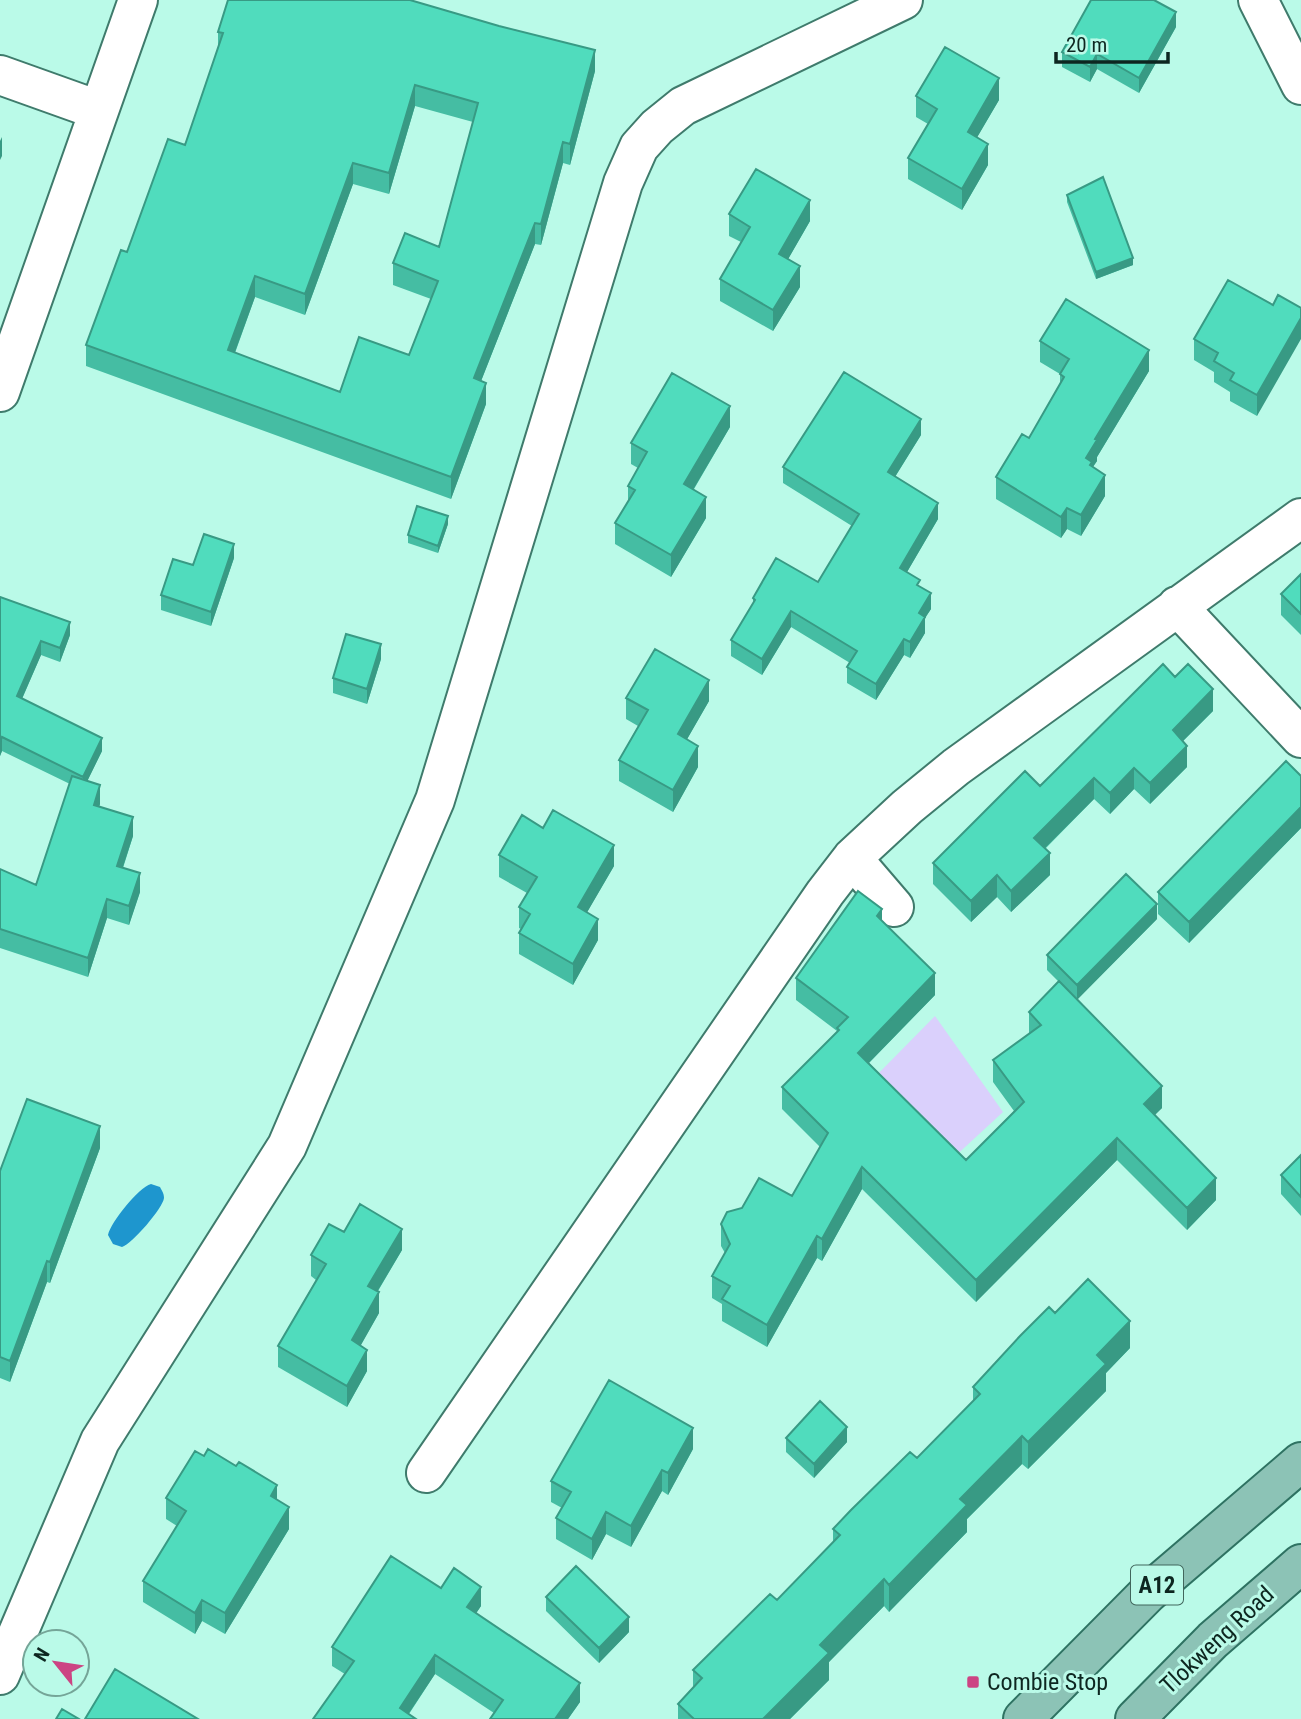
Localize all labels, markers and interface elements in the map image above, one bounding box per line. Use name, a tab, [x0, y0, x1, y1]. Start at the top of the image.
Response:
scale bar	[1056, 21, 1168, 65]
text: 20 m	[1066, 33, 1107, 57]
road number: A12	[1131, 1566, 1183, 1604]
street label: Tlokweng Road	[1154, 1580, 1280, 1700]
north arrow	[21, 1628, 91, 1698]
text: N	[29, 1644, 55, 1666]
place label: Combie Stop	[987, 1668, 1108, 1696]
marker: Combie Stop	[965, 1674, 981, 1690]

